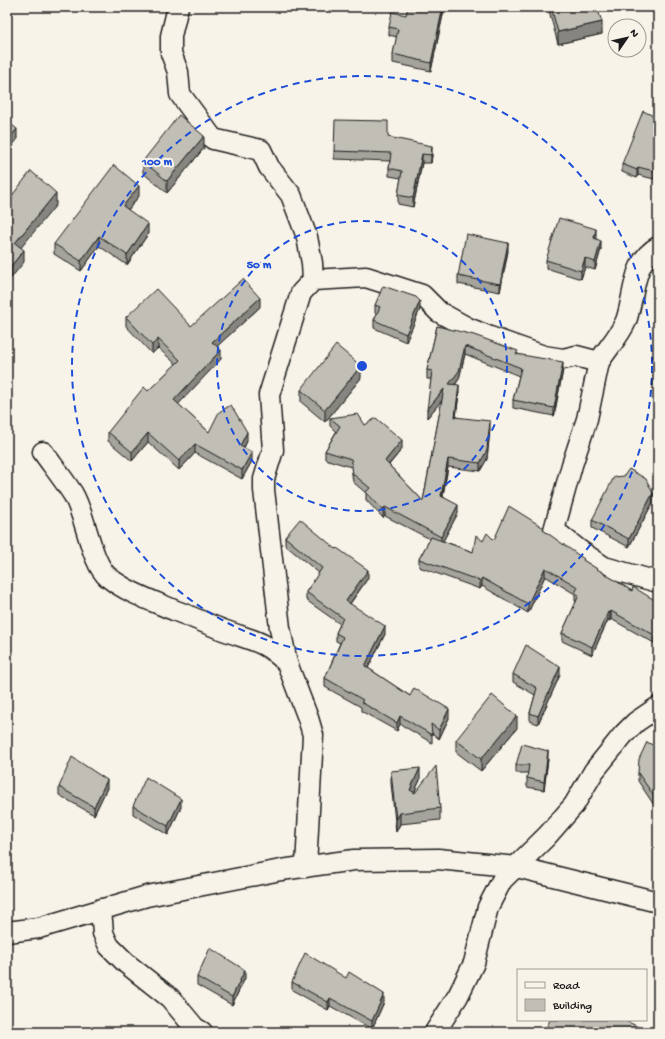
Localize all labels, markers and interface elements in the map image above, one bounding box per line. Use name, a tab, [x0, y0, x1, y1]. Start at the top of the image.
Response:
north arrow	[607, 18, 647, 58]
text: N	[627, 27, 641, 40]
text: 100 m	[141, 156, 172, 170]
text: 50 m	[247, 259, 272, 273]
centre of rings	[355, 359, 369, 373]
legend	[517, 969, 647, 1021]
text: Road	[553, 980, 580, 994]
text: Building	[552, 1000, 592, 1014]

